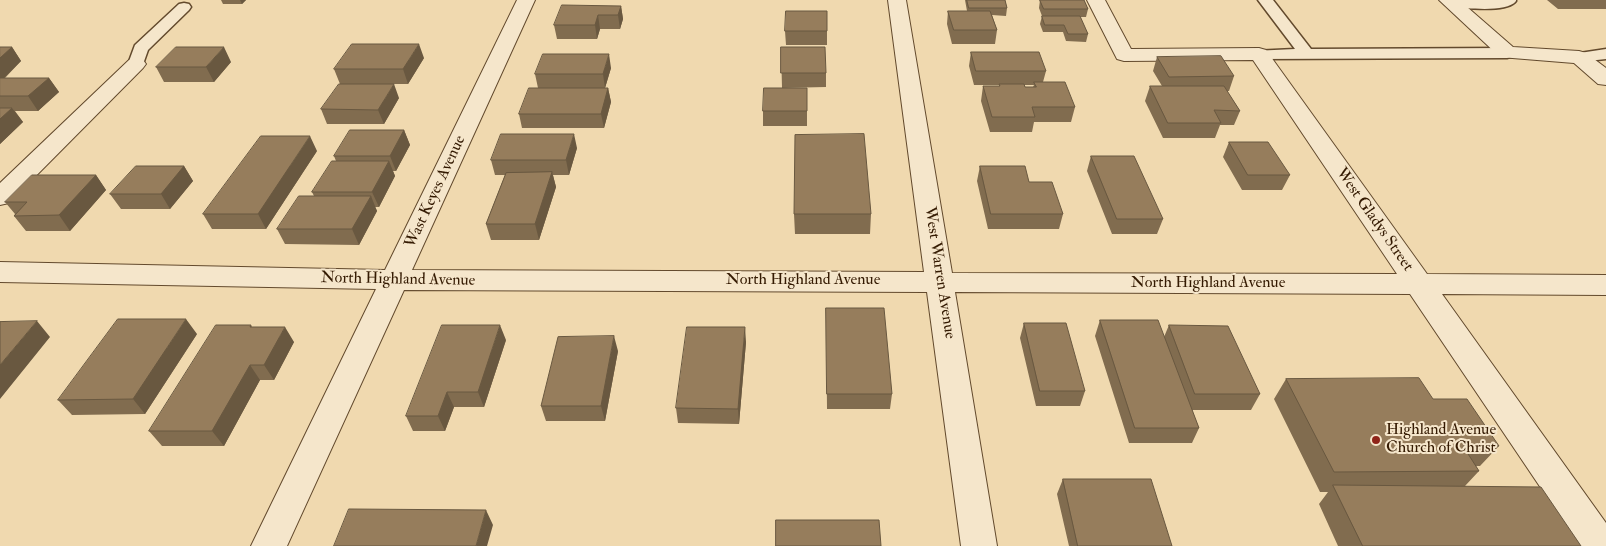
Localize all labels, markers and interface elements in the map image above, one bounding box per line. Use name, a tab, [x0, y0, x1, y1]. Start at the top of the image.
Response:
street label: Wast Keyes Avenue	[402, 133, 470, 251]
street label: West Gladys Street	[1331, 165, 1417, 275]
street label: West Warren Avenue	[919, 206, 959, 340]
street label: North Highland Avenue	[321, 269, 475, 291]
street label: North Highland Avenue	[726, 271, 880, 291]
street label: North Highland Avenue	[1131, 274, 1285, 294]
place label: Highland Avenue Church of Christ	[1386, 421, 1496, 459]
marker: Highland Avenue Church of Christ	[1370, 434, 1382, 446]

